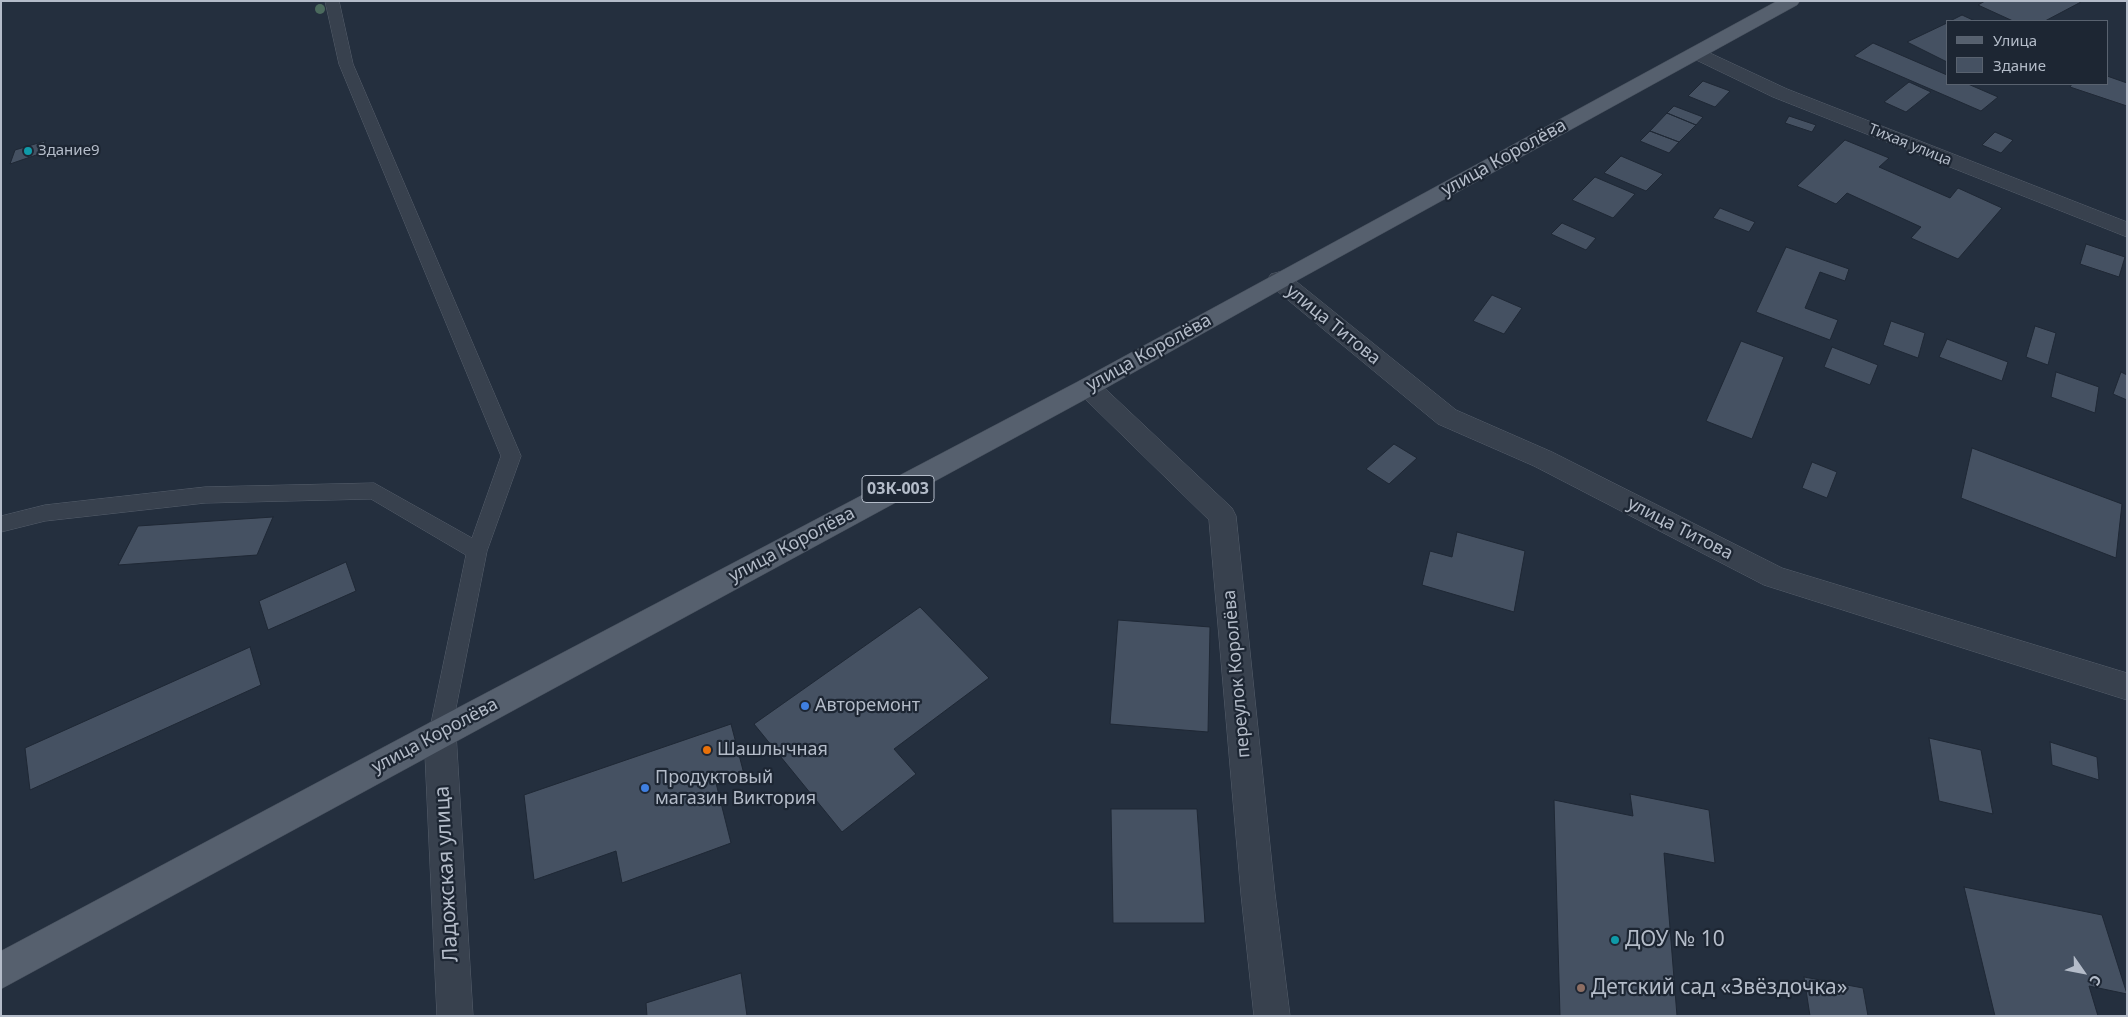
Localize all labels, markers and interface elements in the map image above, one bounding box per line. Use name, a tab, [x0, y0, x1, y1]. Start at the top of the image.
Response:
legend	[1946, 20, 2108, 85]
text: Улица	[1993, 30, 2037, 50]
text: Здание	[1993, 55, 2046, 75]
street label: улица Королёва	[1438, 115, 1570, 201]
street label: Тихая улица	[1866, 120, 1954, 170]
place label: Здание9	[38, 142, 99, 160]
marker: Здание9	[22, 145, 34, 157]
street label: улица Титова	[1281, 280, 1385, 370]
street label: улица Королёва	[1083, 310, 1215, 396]
road number: 03К-003	[862, 476, 934, 502]
street label: улица Титова	[1624, 493, 1736, 565]
street label: улица Королёва	[725, 503, 859, 587]
street label: переулок Королёва	[1219, 589, 1255, 759]
street label: улица Королёва	[368, 694, 502, 778]
place label: Авторемонт	[815, 695, 920, 717]
marker: Авторемонт	[799, 700, 811, 712]
place label: Шашлычная	[717, 739, 828, 761]
marker: Шашлычная	[701, 744, 713, 756]
place label: Продуктовый магазин Виктория	[655, 767, 816, 810]
marker: Продуктовый магазин Виктория	[639, 782, 651, 794]
street label: Ладожская улица	[430, 785, 464, 963]
place label: ДОУ № 10	[1625, 927, 1725, 953]
marker: ДОУ № 10	[1609, 934, 1621, 946]
north arrow	[2058, 947, 2108, 997]
text: С	[2086, 971, 2106, 989]
place label: Детский сад «Звёздочка»	[1591, 975, 1847, 1001]
marker: Детский сад «Звёздочка»	[1575, 982, 1587, 994]

